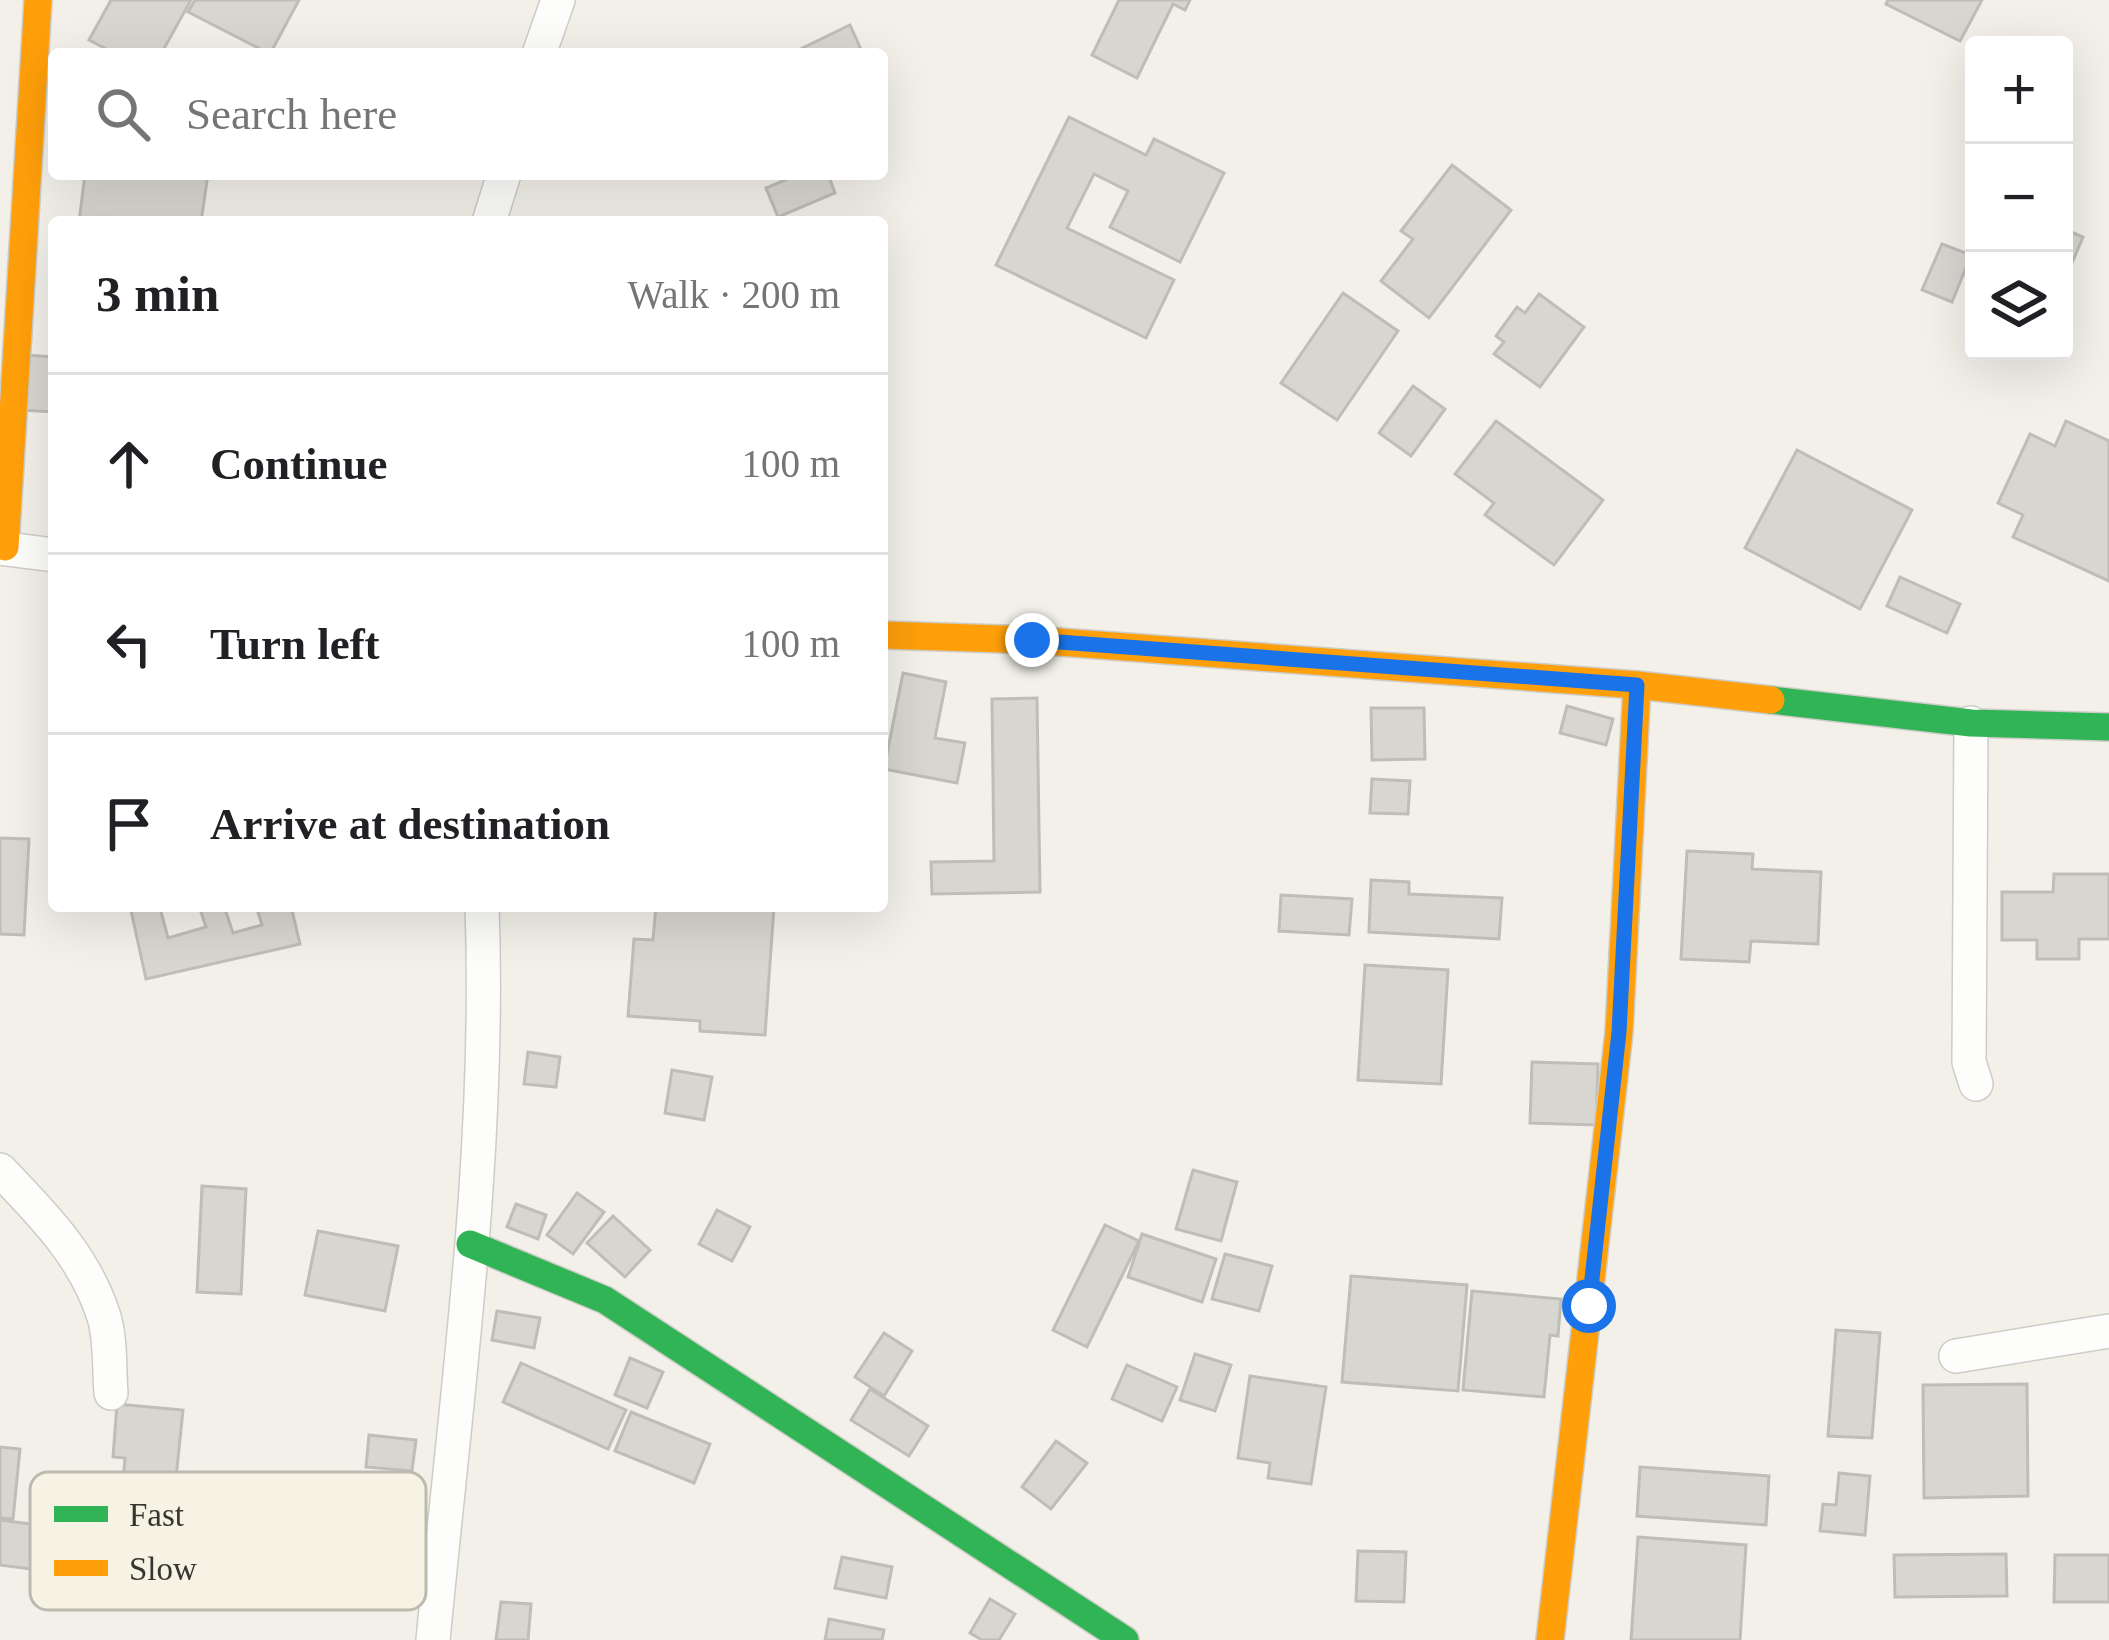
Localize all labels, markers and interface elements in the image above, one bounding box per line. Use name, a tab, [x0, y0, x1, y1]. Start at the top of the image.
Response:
map controls	[1965, 36, 2073, 360]
button: +	[1965, 36, 2073, 144]
search box	[48, 48, 888, 180]
icon: search	[90, 81, 156, 147]
text: Search here	[186, 89, 397, 139]
button: −	[1965, 144, 2073, 252]
button: layers	[1965, 252, 2073, 360]
text: 3 min	[96, 266, 219, 322]
text: Walk · 200 m	[628, 273, 840, 316]
icon: ahead	[96, 431, 162, 497]
text: Continue	[210, 439, 388, 489]
text: 100 m	[741, 442, 840, 485]
icon: left	[96, 611, 162, 677]
route end	[1005, 613, 1059, 667]
text: Turn left	[210, 619, 380, 669]
text: 100 m	[741, 622, 840, 665]
icon: arrive	[96, 791, 162, 857]
text: Arrive at destination	[210, 799, 610, 849]
route start	[1562, 1279, 1616, 1333]
legend	[30, 1472, 426, 1610]
text: Fast	[129, 1497, 184, 1533]
text: Slow	[129, 1551, 197, 1587]

